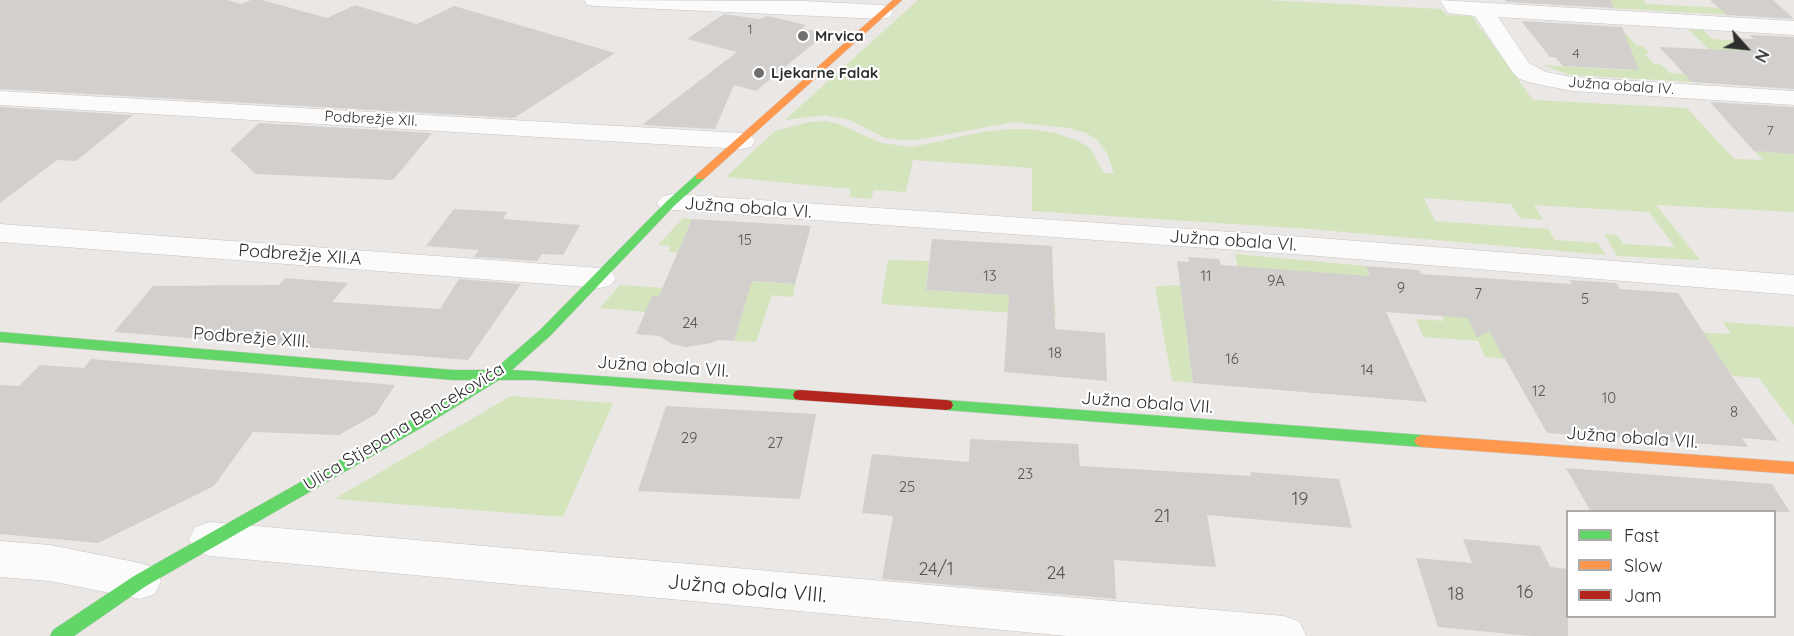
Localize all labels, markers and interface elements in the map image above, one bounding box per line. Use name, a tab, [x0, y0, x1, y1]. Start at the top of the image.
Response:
north arrow	[1716, 18, 1776, 78]
house number: 1	[747, 22, 753, 38]
place label: Mrvica	[815, 27, 864, 45]
marker: Mrvica	[796, 29, 810, 43]
house number: 4	[1572, 46, 1580, 62]
text: N	[1750, 46, 1774, 66]
place label: Ljekarne Falak	[771, 64, 878, 82]
marker: Ljekarne Falak	[752, 66, 766, 80]
street label: Južna obala IV.	[1567, 73, 1675, 99]
street label: Podbrežje XII.	[324, 108, 418, 130]
house number: 7	[1766, 123, 1774, 139]
street label: Južna obala VI.	[684, 193, 812, 223]
street label: Južna obala VI.	[1169, 226, 1297, 256]
house number: 15	[738, 231, 752, 249]
street label: Podbrežje XII.A	[238, 240, 362, 270]
house number: 13	[983, 267, 997, 285]
house number: 11	[1200, 267, 1212, 285]
house number: 9A	[1267, 272, 1285, 290]
house number: 9	[1397, 279, 1405, 297]
house number: 7	[1474, 285, 1482, 303]
house number: 5	[1581, 290, 1589, 308]
house number: 24	[682, 314, 698, 332]
street label: Podbrežje XIII.	[192, 323, 310, 353]
house number: 18	[1048, 344, 1062, 362]
house number: 16	[1225, 350, 1239, 368]
street label: Južna obala VII.	[596, 352, 730, 382]
street label: Ulica Stjepana Bencekovića	[300, 358, 508, 496]
house number: 14	[1360, 361, 1374, 379]
house number: 12	[1532, 382, 1546, 400]
street label: Južna obala VII.	[1080, 388, 1214, 418]
house number: 10	[1602, 389, 1616, 407]
house number: 8	[1730, 403, 1738, 421]
street label: Južna obala VII.	[1565, 423, 1699, 453]
house number: 29	[681, 429, 697, 447]
house number: 27	[767, 434, 783, 452]
house number: 23	[1017, 465, 1033, 483]
house number: 25	[899, 478, 915, 496]
house number: 19	[1292, 489, 1308, 511]
house number: 21	[1154, 506, 1170, 528]
legend	[1566, 510, 1776, 618]
text: Fast	[1624, 524, 1659, 547]
text: Slow	[1624, 554, 1662, 577]
house number: 24/1	[918, 559, 954, 581]
house number: 24	[1046, 563, 1066, 585]
street label: Južna obala VIII.	[666, 569, 828, 609]
house number: 16	[1517, 582, 1533, 604]
house number: 18	[1448, 584, 1464, 606]
text: Jam	[1624, 584, 1662, 607]

